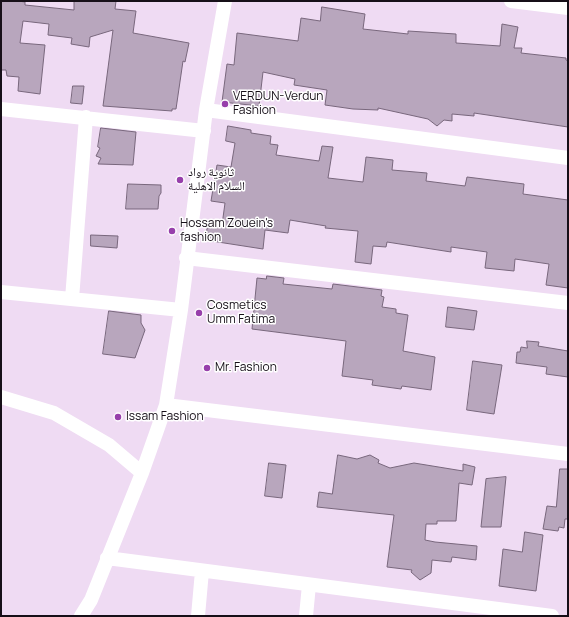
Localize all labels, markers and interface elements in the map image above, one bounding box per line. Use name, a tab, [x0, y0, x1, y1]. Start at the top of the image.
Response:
place label: VERDUN-Verdun Fashion	[233, 90, 323, 118]
marker: VERDUN-Verdun Fashion	[220, 99, 230, 109]
place label: ثانوية رواد السلام الاهلية	[188, 166, 245, 194]
marker: ثانوية رواد السلام الاهلية	[175, 175, 185, 185]
place label: Hossam Zouein's fashion	[180, 217, 273, 245]
marker: Hossam Zouein's fashion	[167, 226, 177, 236]
place label: Cosmetics Umm Fatima	[207, 299, 275, 327]
marker: Cosmetics Umm Fatima	[194, 308, 204, 318]
place label: Mr. Fashion	[215, 361, 277, 375]
marker: Mr. Fashion	[202, 363, 212, 373]
place label: Issam Fashion	[126, 410, 204, 424]
marker: Issam Fashion	[113, 412, 123, 422]

